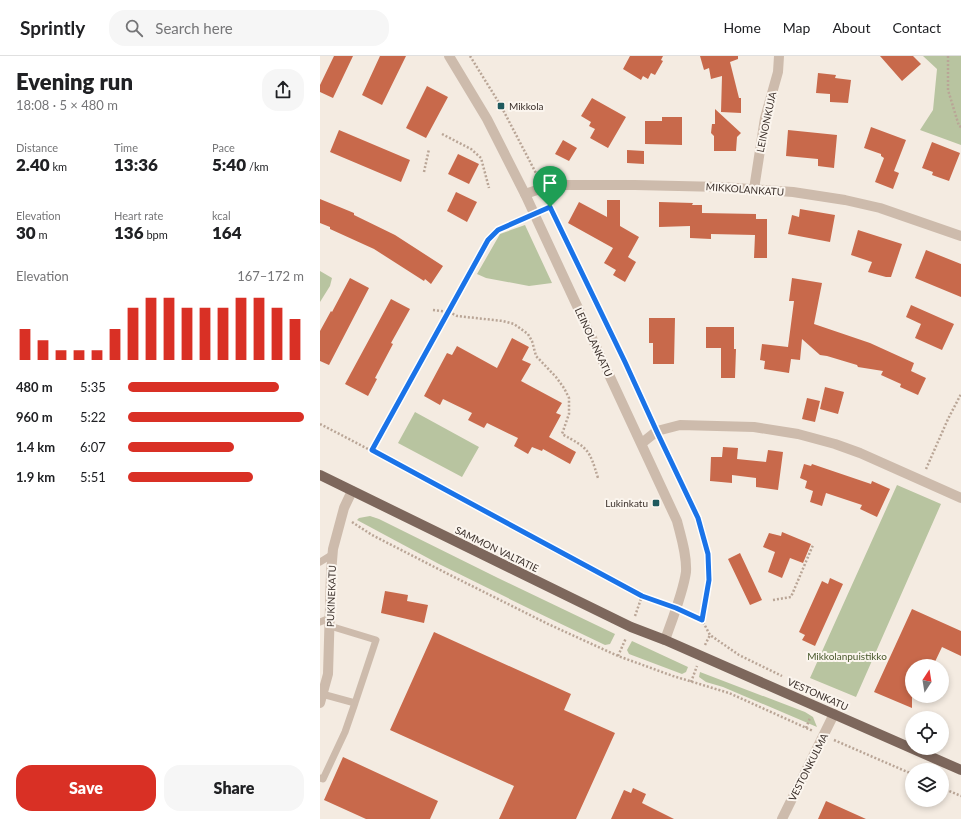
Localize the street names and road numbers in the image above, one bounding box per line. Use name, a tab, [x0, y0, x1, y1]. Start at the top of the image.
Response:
street label: LEINONKUJA	[754, 90, 778, 153]
street label: MIKKOLANKATU	[705, 180, 785, 198]
street label: LEINOLANKATU	[573, 306, 615, 378]
street label: SAMMON VALTATIE	[453, 524, 541, 575]
street label: PUKINEKATU	[324, 565, 338, 627]
street label: VESTONKATU	[786, 675, 850, 713]
street label: VESTONKULMA	[786, 731, 830, 803]

